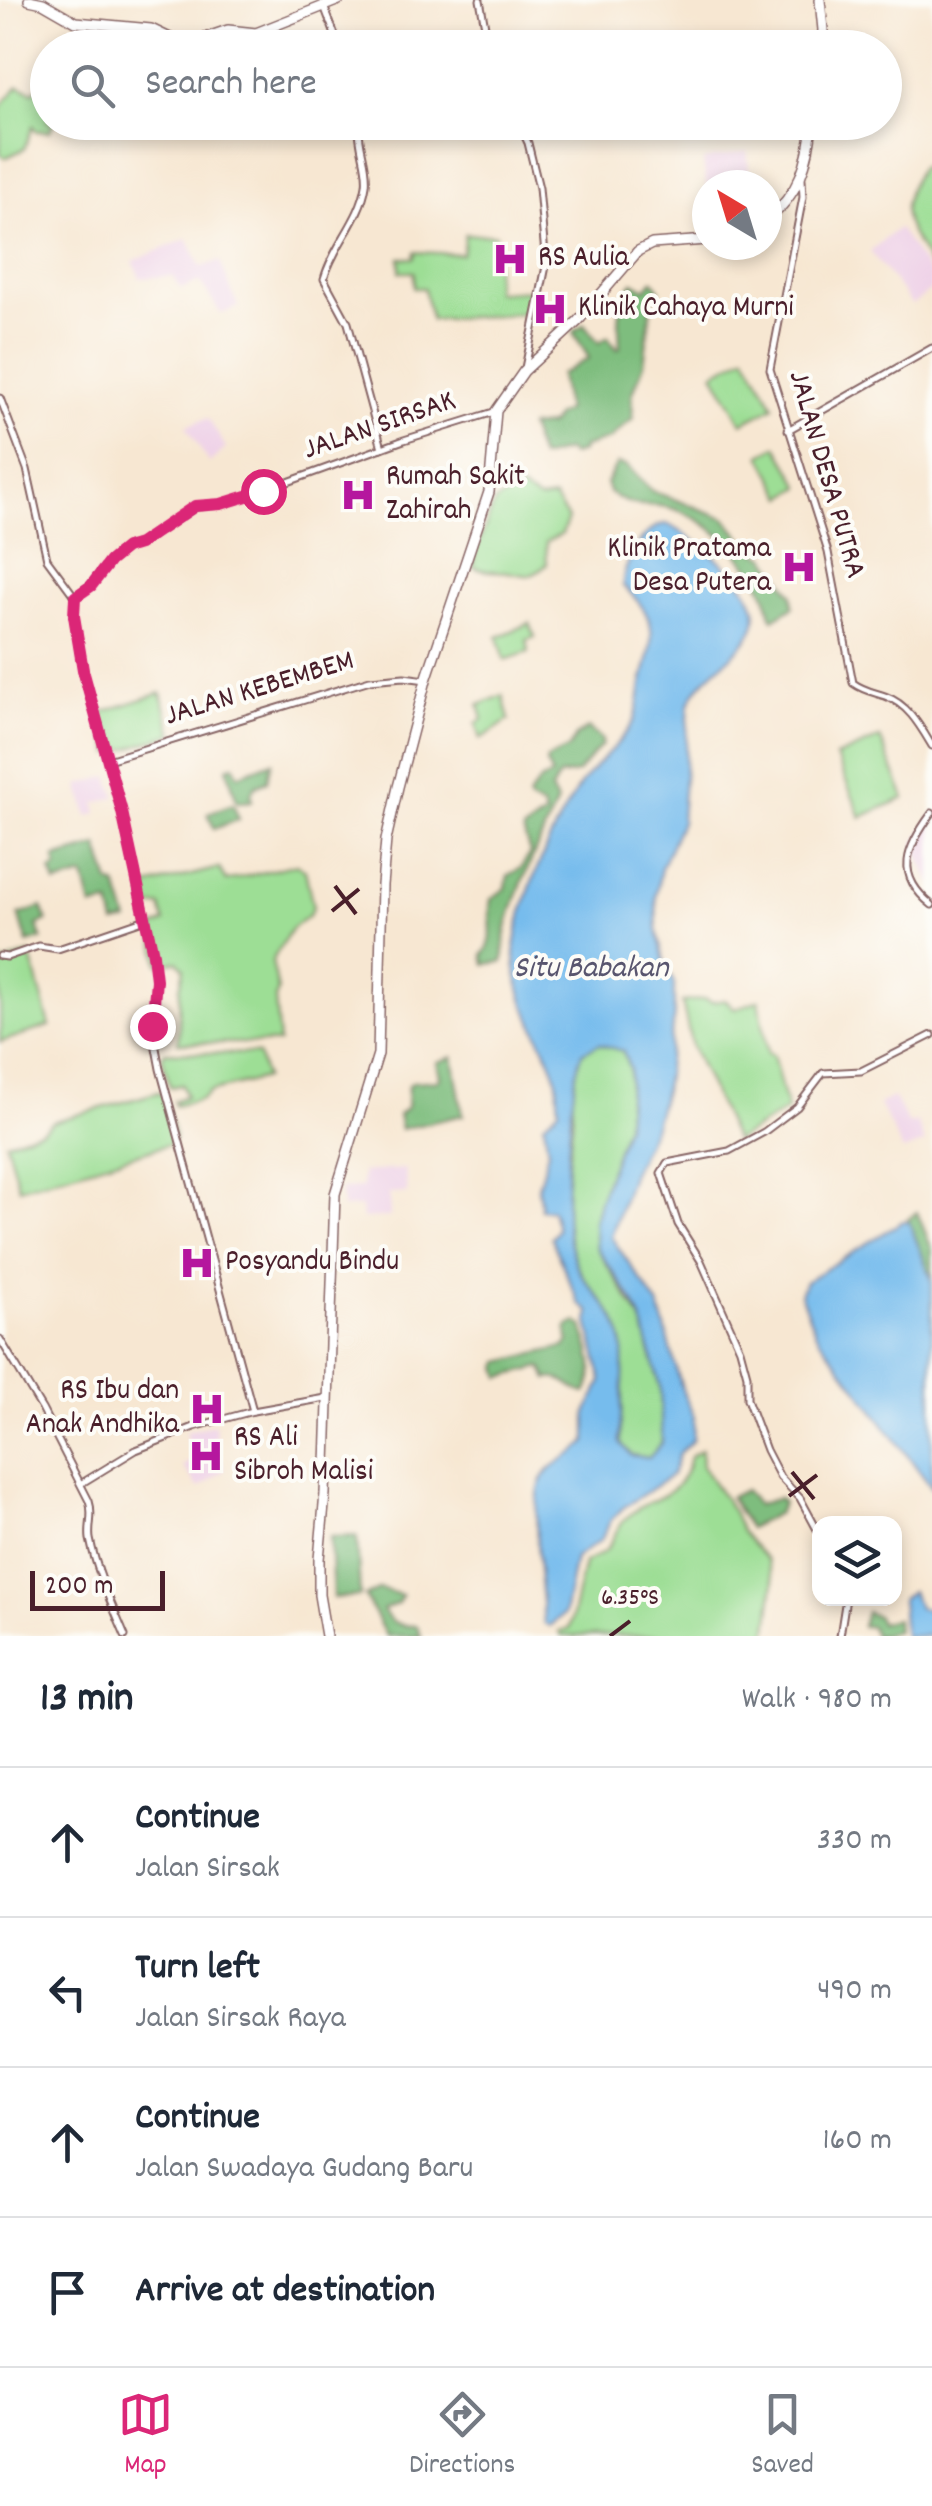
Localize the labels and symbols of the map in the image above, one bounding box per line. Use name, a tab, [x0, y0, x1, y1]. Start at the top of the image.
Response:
north arrow	[692, 170, 782, 260]
place label: RS Aulia	[538, 238, 630, 281]
hospital icon: RS Aulia	[491, 240, 529, 278]
place label: Klinik Cahaya Murni	[578, 288, 794, 331]
hospital icon: Klinik Cahaya Murni	[531, 290, 569, 328]
street label: JALAN DESA PUTRA	[775, 366, 875, 584]
street label: JALAN SIRSAK	[298, 381, 462, 473]
place label: Rumah Sakit Zahirah	[386, 457, 525, 534]
route start	[241, 469, 287, 515]
hospital icon: Rumah Sakit Zahirah	[339, 476, 377, 514]
place label: Klinik Pratama Desa Putera	[607, 529, 772, 606]
hospital icon: Klinik Pratama Desa Putera	[780, 548, 818, 586]
street label: JALAN KEBEMBEM	[160, 641, 360, 739]
water label: Situ Babakan	[514, 947, 670, 993]
route end	[130, 1004, 176, 1050]
place label: Posyandu Bindu	[225, 1242, 399, 1285]
hospital icon: Posyandu Bindu	[178, 1244, 216, 1282]
place label: RS Ibu dan Anak Andhika	[26, 1371, 180, 1448]
hospital icon: RS Ibu dan Anak Andhika	[188, 1390, 226, 1428]
place label: RS Ali Sibroh Malisi	[234, 1418, 373, 1495]
hospital icon: RS Ali Sibroh Malisi	[187, 1437, 225, 1475]
scale bar	[30, 1566, 165, 1610]
text: 6.35°S	[601, 1581, 659, 1617]

